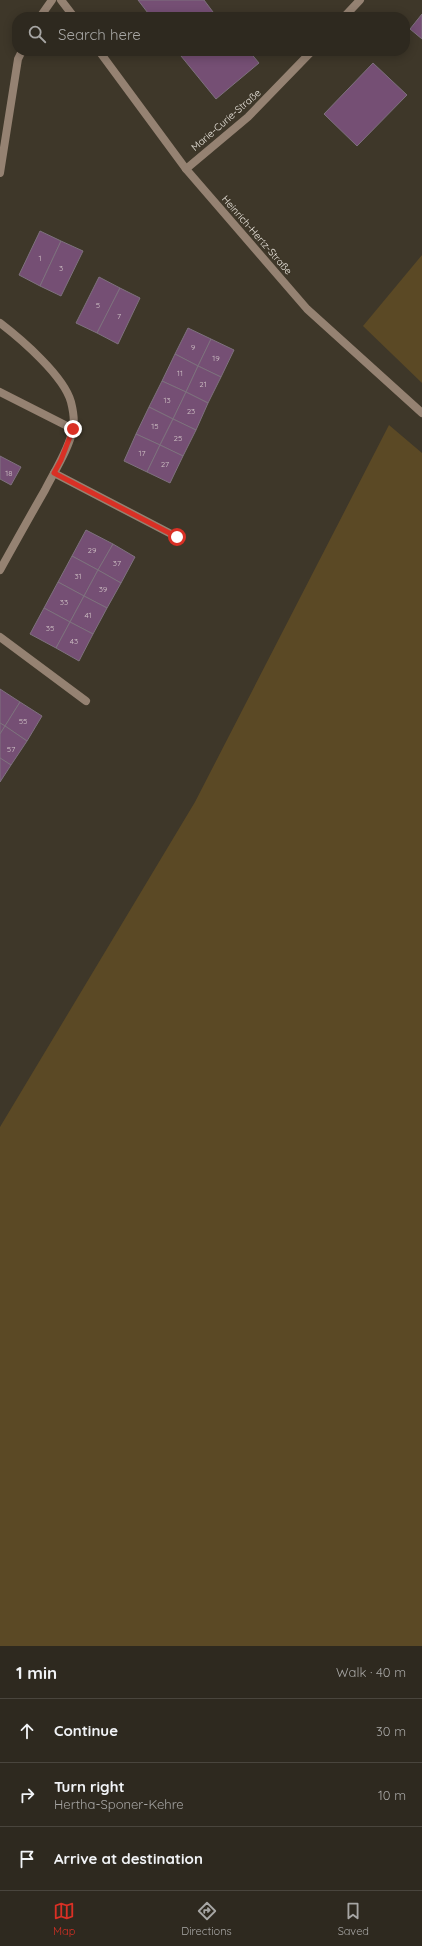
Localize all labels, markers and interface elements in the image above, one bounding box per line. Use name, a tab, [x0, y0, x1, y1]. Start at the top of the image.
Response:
search box	[12, 12, 410, 56]
icon: search	[26, 23, 48, 45]
text: Search here	[58, 25, 141, 44]
street label: Marie-Curie-Straße	[188, 86, 264, 154]
street label: Heinrich-Hertz-Straße	[219, 193, 295, 278]
house number: 1	[39, 253, 42, 263]
house number: 3	[59, 263, 63, 273]
house number: 5	[96, 300, 100, 310]
house number: 7	[117, 311, 121, 321]
house number: 9	[191, 342, 196, 352]
house number: 19	[212, 353, 220, 363]
house number: 11	[177, 368, 183, 378]
house number: 21	[199, 379, 207, 389]
house number: 13	[163, 395, 171, 405]
house number: 23	[187, 406, 195, 416]
route end	[64, 420, 82, 438]
house number: 15	[151, 421, 159, 431]
house number: 25	[174, 433, 182, 443]
house number: 17	[138, 448, 146, 458]
house number: 27	[161, 459, 169, 469]
house number: 18	[5, 468, 13, 478]
route start	[168, 528, 186, 546]
house number: 29	[88, 545, 97, 555]
house number: 37	[113, 558, 121, 568]
house number: 31	[74, 571, 82, 581]
house number: 39	[99, 584, 108, 594]
house number: 33	[60, 597, 68, 607]
house number: 41	[84, 610, 92, 620]
house number: 35	[46, 623, 54, 633]
house number: 43	[70, 636, 78, 646]
house number: 55	[19, 716, 27, 726]
house number: 57	[7, 744, 15, 754]
text: 1 min	[16, 1662, 57, 1683]
text: Walk · 40 m	[336, 1664, 406, 1680]
icon: ahead	[16, 1720, 38, 1742]
text: Continue	[54, 1721, 118, 1740]
text: 30 m	[376, 1723, 406, 1739]
text: Turn right	[54, 1777, 125, 1796]
icon: right	[16, 1784, 38, 1806]
text: 10 m	[378, 1787, 406, 1803]
text: Hertha-Sponer-Kehre	[54, 1796, 184, 1812]
icon: arrive	[16, 1848, 38, 1870]
text: Arrive at destination	[54, 1849, 203, 1868]
tab: Map	[53, 1900, 75, 1938]
tab: Directions	[181, 1900, 232, 1938]
tab: Saved	[338, 1900, 369, 1938]

